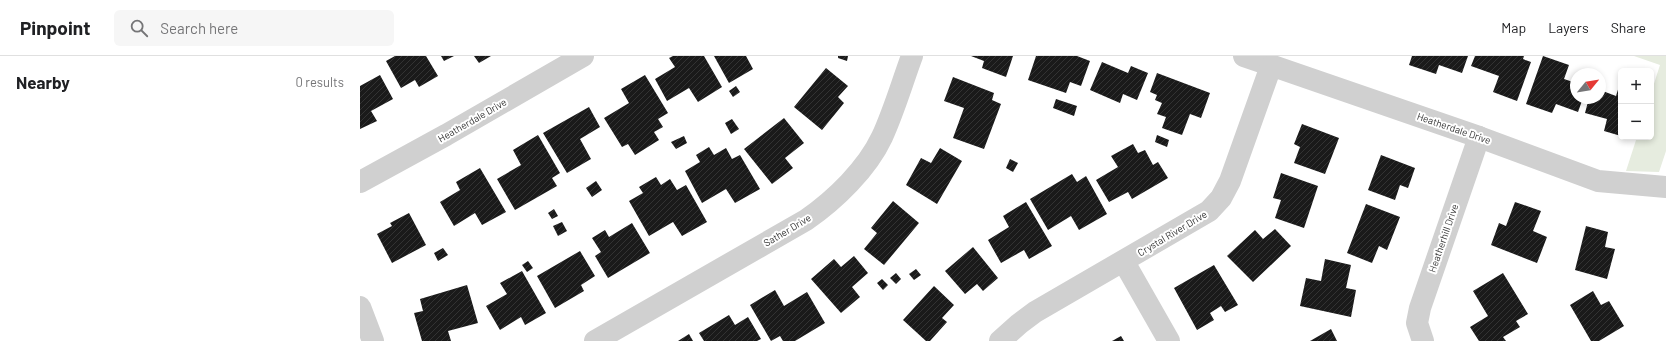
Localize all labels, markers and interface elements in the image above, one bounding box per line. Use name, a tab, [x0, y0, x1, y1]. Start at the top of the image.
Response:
search box	[114, 10, 394, 46]
text: Pinpoint	[20, 16, 90, 39]
icon: search	[128, 17, 150, 39]
text: Search here	[160, 19, 238, 37]
text: Map	[1501, 19, 1526, 36]
text: Layers	[1548, 19, 1589, 36]
text: Share	[1611, 19, 1646, 36]
north arrow	[1570, 68, 1606, 104]
map controls	[1618, 68, 1654, 140]
button: +	[1618, 68, 1654, 104]
text: Nearby	[16, 72, 70, 92]
text: 0 results	[295, 74, 344, 90]
street label: Heatherdale Drive	[436, 95, 508, 145]
button: −	[1618, 104, 1654, 140]
street label: Heatherdale Drive	[1416, 110, 1492, 146]
street label: Heatherhill Drive	[1426, 202, 1460, 274]
street label: Crystal River Drive	[1135, 208, 1209, 258]
street label: Sather Drive	[761, 211, 813, 249]

